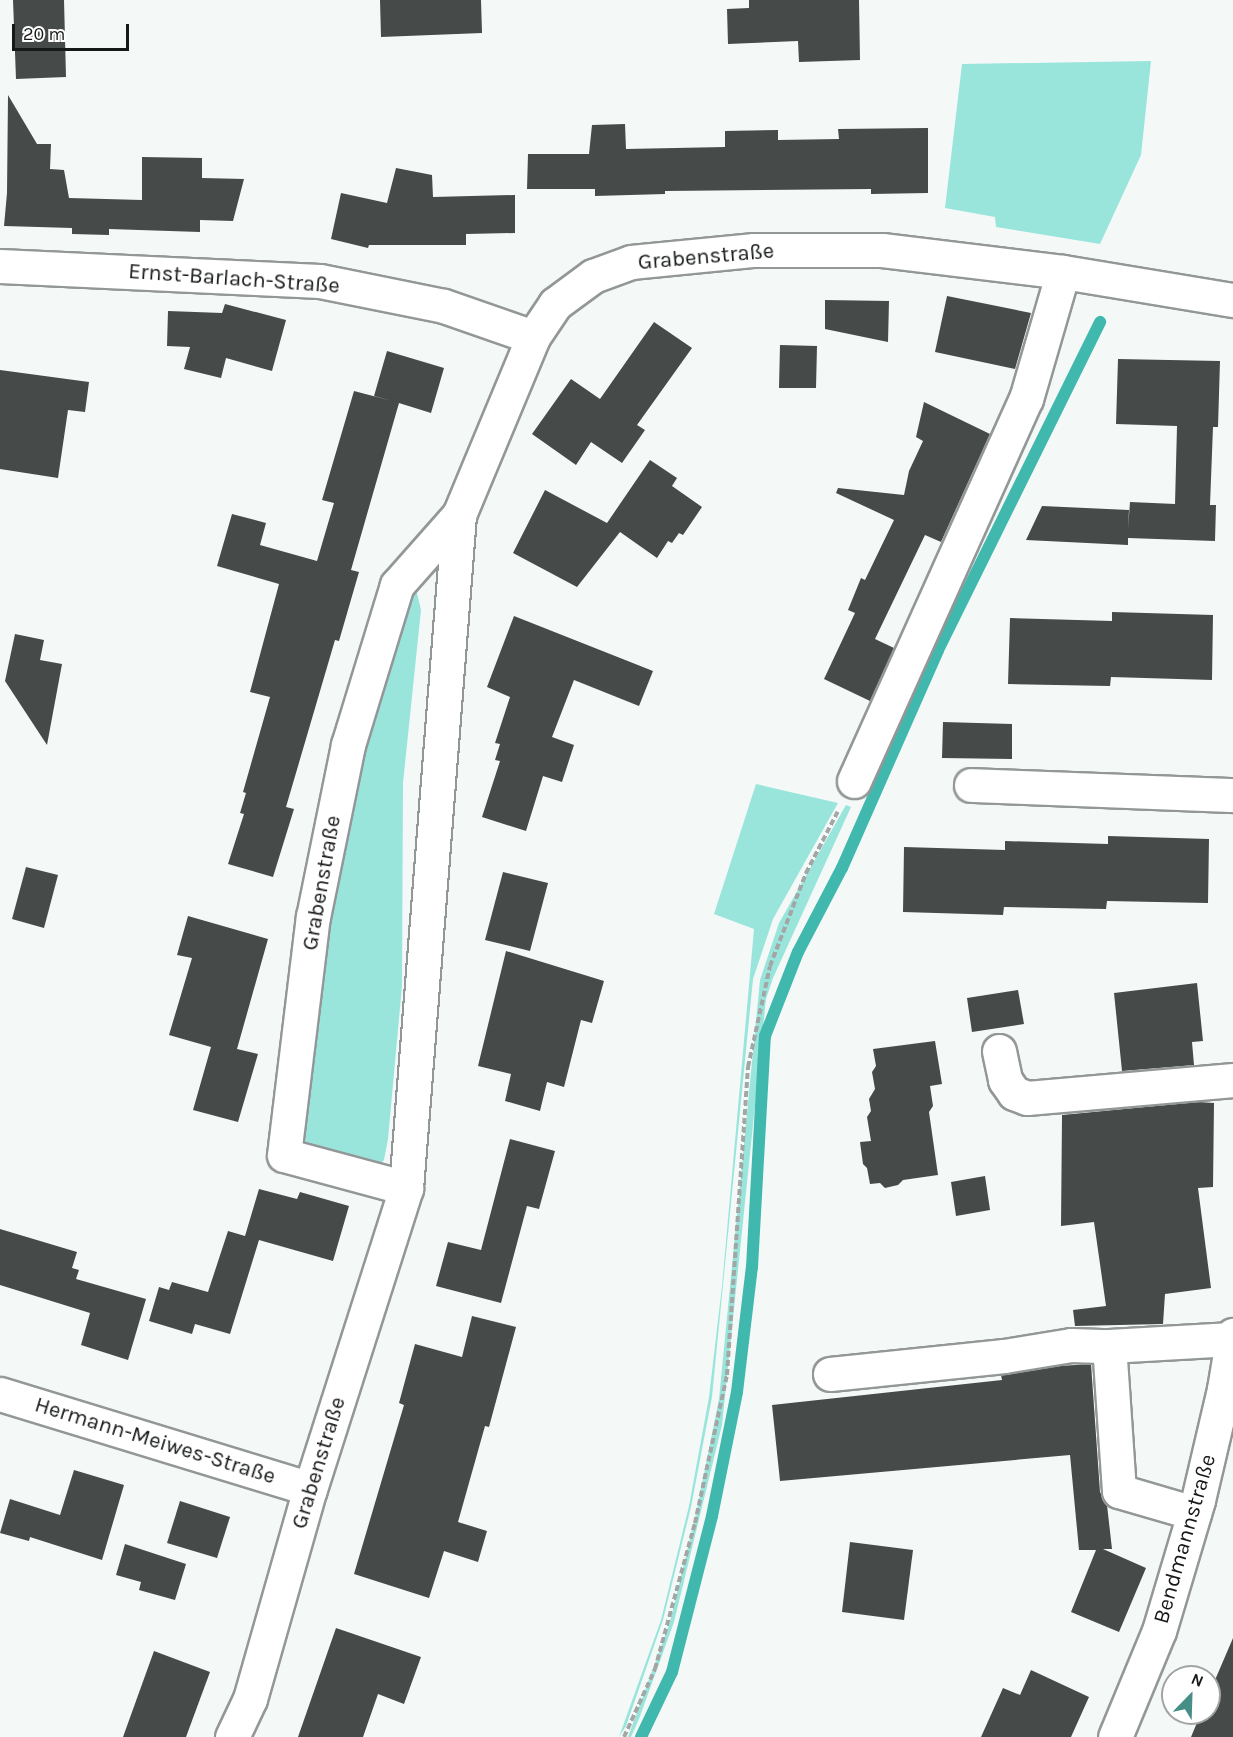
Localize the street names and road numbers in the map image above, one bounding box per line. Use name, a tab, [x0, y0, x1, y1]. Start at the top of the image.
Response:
street label: Grabenstraße	[637, 238, 775, 276]
street label: Ernst-Barlach-Straße	[127, 258, 341, 300]
street label: Grabenstraße	[297, 813, 347, 953]
street label: Hermann-Meiwes-Straße	[31, 1392, 279, 1490]
street label: Grabenstraße	[286, 1394, 352, 1532]
street label: Bendmannstraße	[1148, 1451, 1222, 1627]

